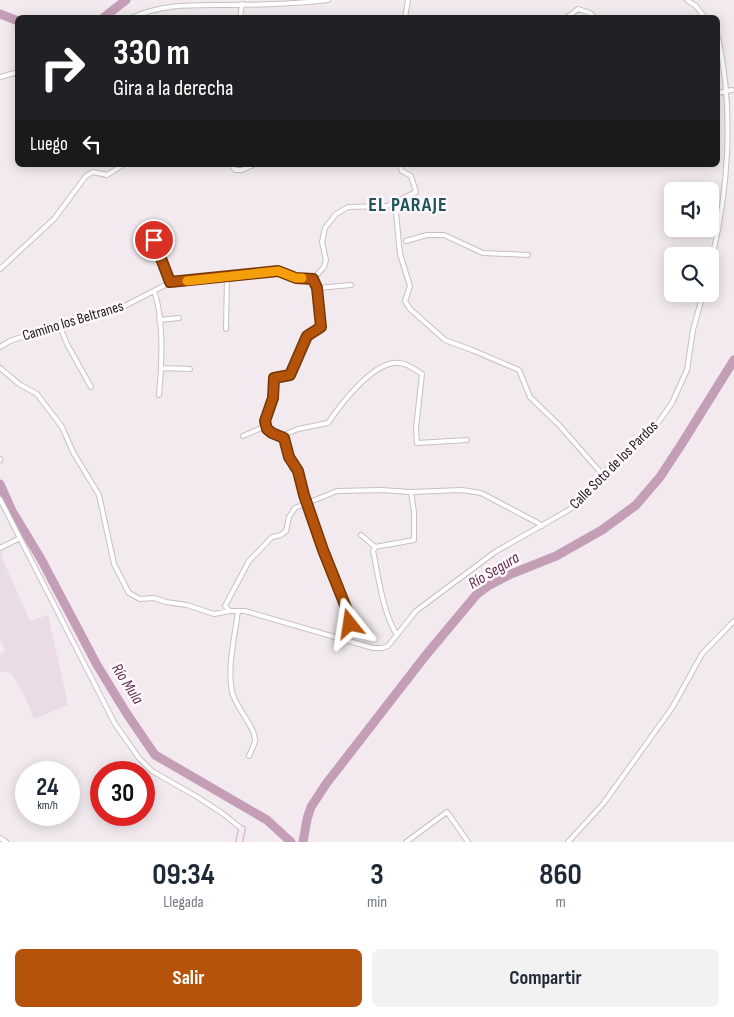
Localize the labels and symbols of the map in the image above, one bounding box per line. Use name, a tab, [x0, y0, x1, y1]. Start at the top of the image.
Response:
district label: EL PARAJE	[368, 193, 448, 217]
pin	[133, 219, 175, 261]
street label: Camino los Beltranes	[20, 297, 126, 345]
street label: Calle Soto de los Pardos	[566, 417, 662, 513]
water label: Río Segura	[465, 548, 523, 594]
position arrow	[323, 597, 375, 649]
water label: Río Mula	[107, 660, 147, 708]
speed limit sign: 30	[90, 761, 155, 826]

